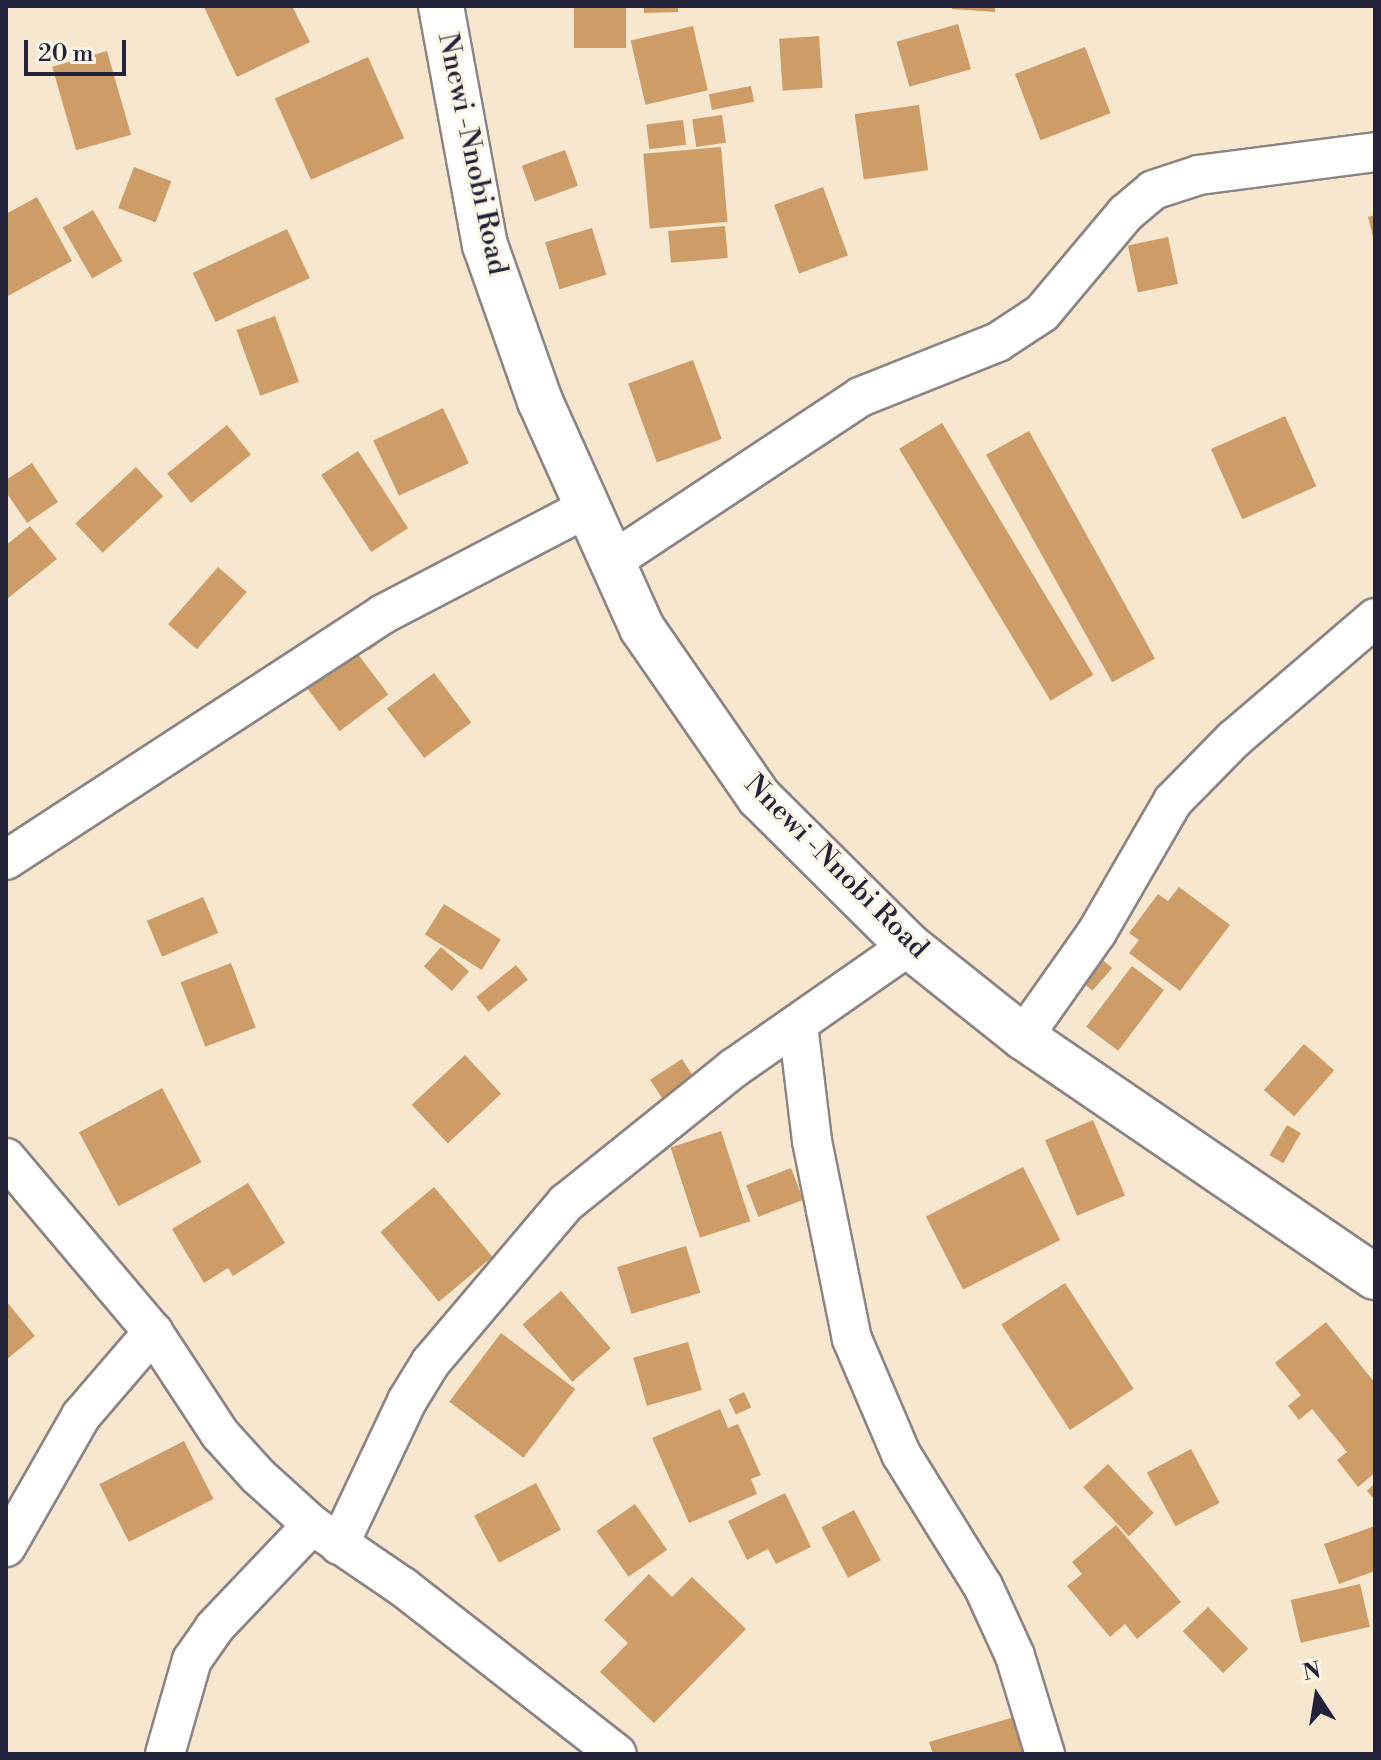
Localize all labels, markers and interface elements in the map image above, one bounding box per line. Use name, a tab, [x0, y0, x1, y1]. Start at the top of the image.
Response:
scale bar	[28, 24, 130, 74]
street label: Nnewi -Nnobi Road	[430, 30, 514, 278]
text: 20 m	[38, 39, 94, 69]
street label: Nnewi -Nnobi Road	[737, 768, 935, 966]
north arrow	[1277, 1656, 1357, 1736]
text: N	[1301, 1657, 1323, 1687]

